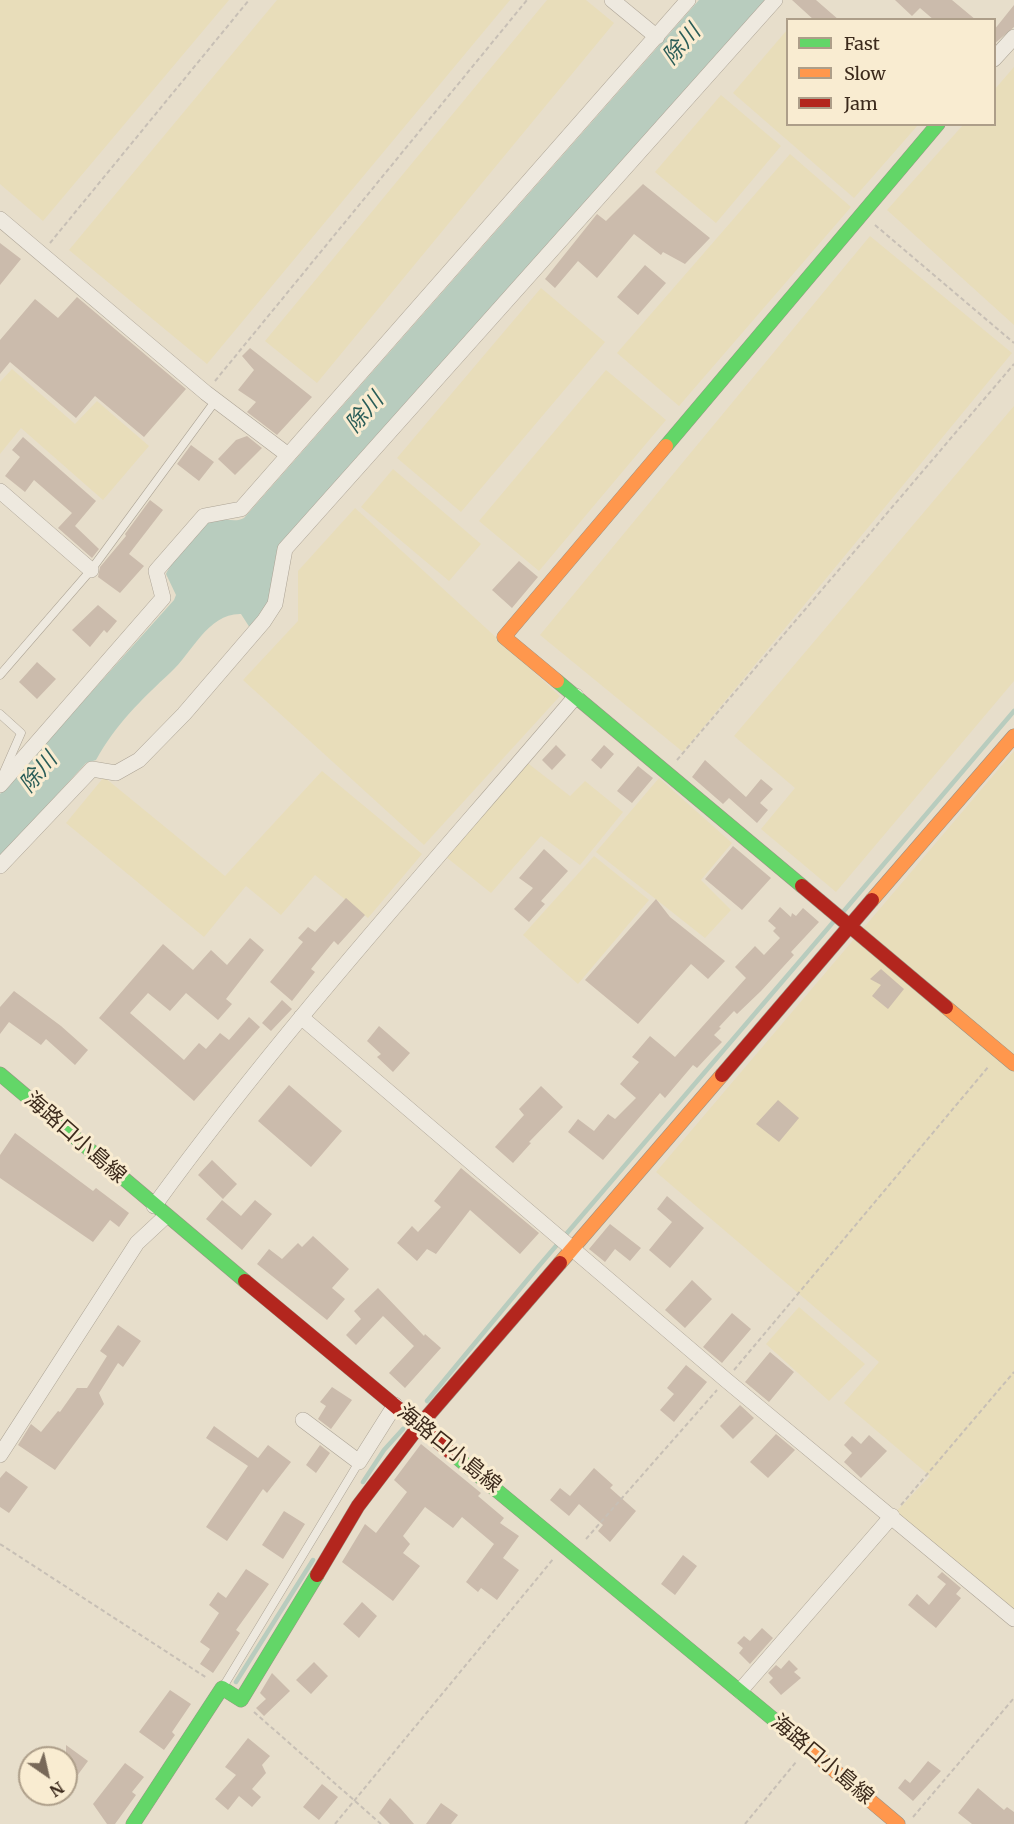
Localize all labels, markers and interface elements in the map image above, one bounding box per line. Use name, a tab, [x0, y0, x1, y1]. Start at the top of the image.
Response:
legend	[786, 18, 996, 126]
water label: 除川	[658, 20, 706, 70]
text: Fast	[844, 32, 880, 55]
text: Slow	[844, 62, 886, 85]
text: Jam	[844, 92, 878, 115]
water label: 除川	[341, 388, 389, 438]
water label: 除川	[15, 748, 63, 798]
street label: 海路口小島線	[19, 1087, 131, 1189]
street label: 海路口小島線	[392, 1400, 506, 1498]
street label: 海路口小島線	[766, 1710, 878, 1810]
north arrow	[18, 1746, 78, 1806]
text: N	[46, 1777, 68, 1801]

